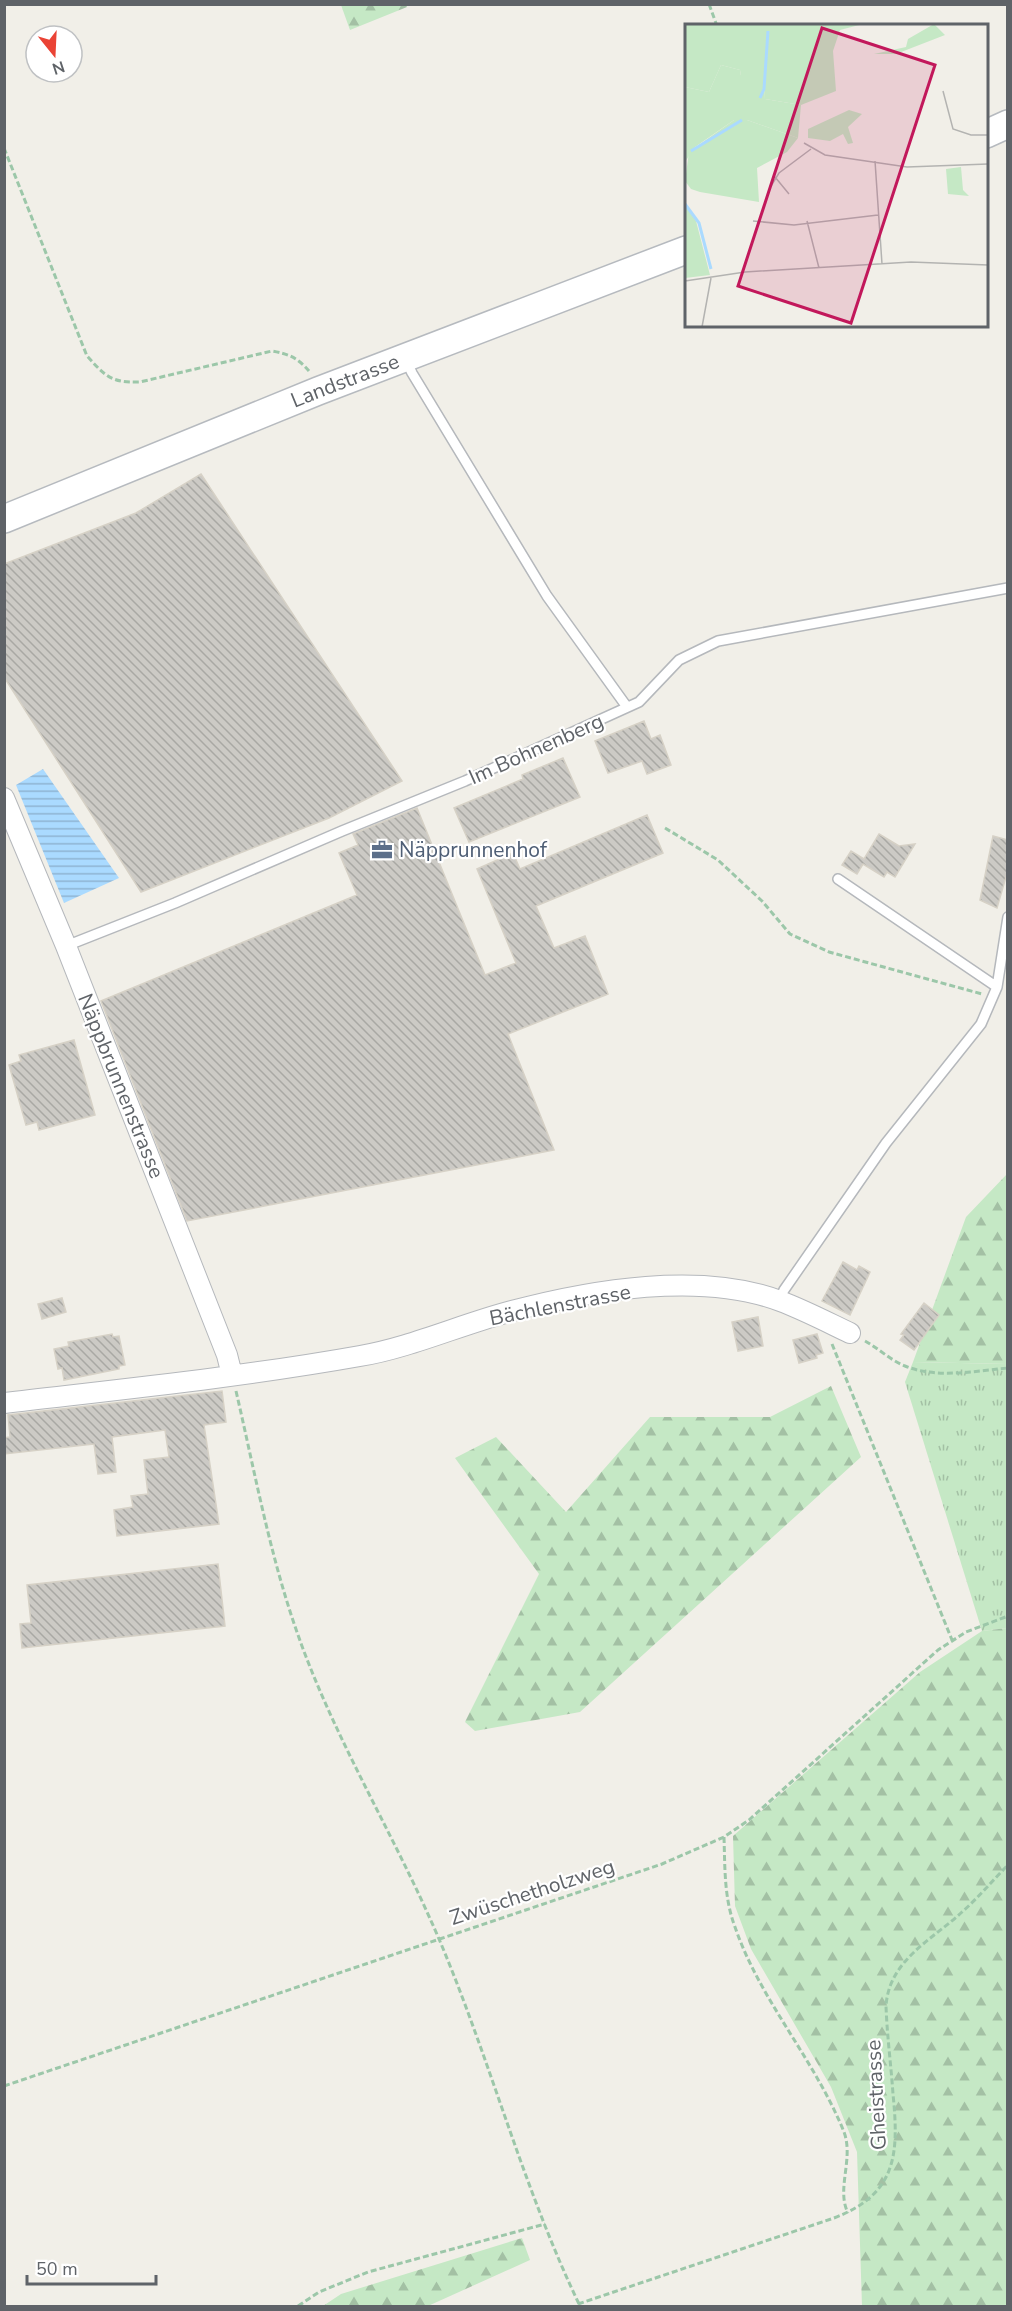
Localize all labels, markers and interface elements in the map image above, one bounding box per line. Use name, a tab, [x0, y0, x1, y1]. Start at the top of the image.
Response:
north arrow	[24, 24, 84, 84]
inset map	[685, 24, 988, 327]
text: N	[49, 55, 67, 80]
street label: Landstrasse	[287, 347, 403, 415]
street label: Im Bohnenberg	[464, 707, 608, 791]
place label: Näpprunnenhof	[399, 836, 548, 864]
office icon: Näpprunnenhof	[370, 838, 394, 862]
street label: Näppbrunnenstrasse	[71, 989, 171, 1183]
street label: Bächlenstrasse	[487, 1278, 633, 1332]
street label: Zwüschetholzweg	[446, 1852, 618, 1932]
street label: Gheistrasse	[859, 2039, 893, 2151]
scale bar	[27, 2248, 156, 2286]
text: 50 m	[36, 2257, 78, 2281]

